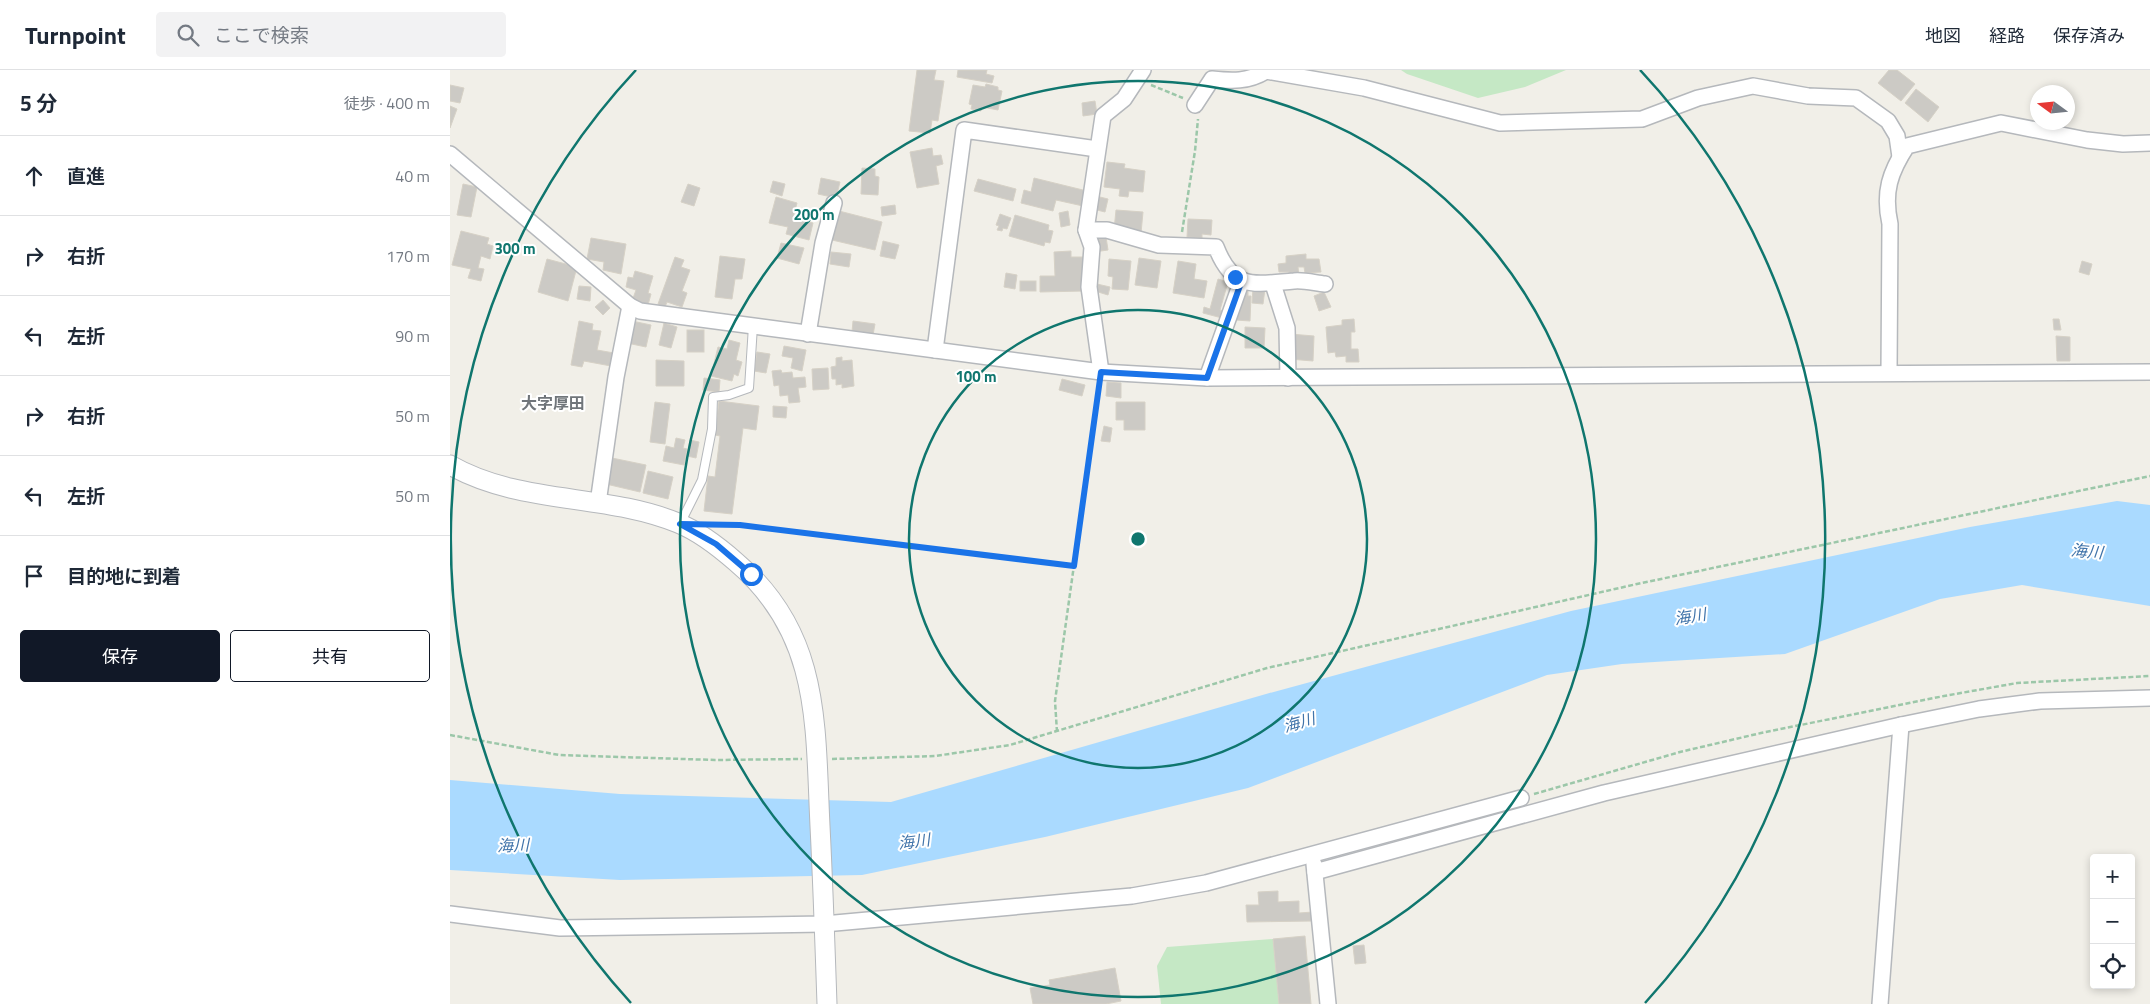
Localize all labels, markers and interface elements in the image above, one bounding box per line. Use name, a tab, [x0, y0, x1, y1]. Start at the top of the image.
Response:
search box	[156, 12, 506, 57]
text: Turnpoint	[25, 17, 126, 53]
text: ここで検索	[214, 20, 309, 49]
icon: search	[174, 21, 202, 49]
text: 地図	[1925, 22, 1961, 49]
text: 経路	[1989, 22, 2025, 49]
text: 保存済み	[2053, 22, 2125, 49]
north arrow	[2030, 85, 2075, 130]
text: 5 分	[20, 87, 57, 119]
text: 徒歩 · 400 m	[344, 91, 430, 115]
text: 直進	[67, 161, 105, 190]
icon: ahead	[20, 162, 48, 190]
text: 40 m	[395, 164, 430, 188]
text: 200 m	[793, 203, 835, 226]
text: 300 m	[494, 237, 536, 260]
text: 右折	[67, 241, 105, 270]
icon: right	[20, 242, 48, 270]
text: 170 m	[386, 244, 430, 268]
route end	[1224, 266, 1247, 289]
text: 左折	[67, 321, 105, 350]
icon: left	[20, 322, 48, 350]
text: 90 m	[395, 324, 430, 348]
text: 100 m	[955, 365, 997, 388]
district label: 大字厚田	[521, 391, 585, 415]
text: 右折	[67, 401, 105, 430]
icon: right	[20, 402, 48, 430]
text: 50 m	[395, 404, 430, 428]
text: 左折	[67, 481, 105, 510]
icon: left	[20, 482, 48, 510]
text: 50 m	[395, 484, 430, 508]
centre of rings	[1129, 530, 1147, 548]
water label: 海川	[2070, 538, 2106, 565]
text: 目的地に到着	[67, 561, 181, 590]
icon: arrive	[20, 562, 48, 590]
route start	[740, 563, 763, 586]
water label: 海川	[1672, 601, 1710, 630]
button: 保存	[20, 630, 220, 682]
button: 共有	[230, 630, 430, 682]
water label: 海川	[1280, 706, 1320, 738]
water label: 海川	[897, 827, 933, 855]
water label: 海川	[497, 832, 531, 858]
map controls	[2090, 854, 2135, 989]
button: +	[2090, 854, 2135, 899]
button: −	[2090, 899, 2135, 944]
button: locate	[2090, 944, 2135, 989]

